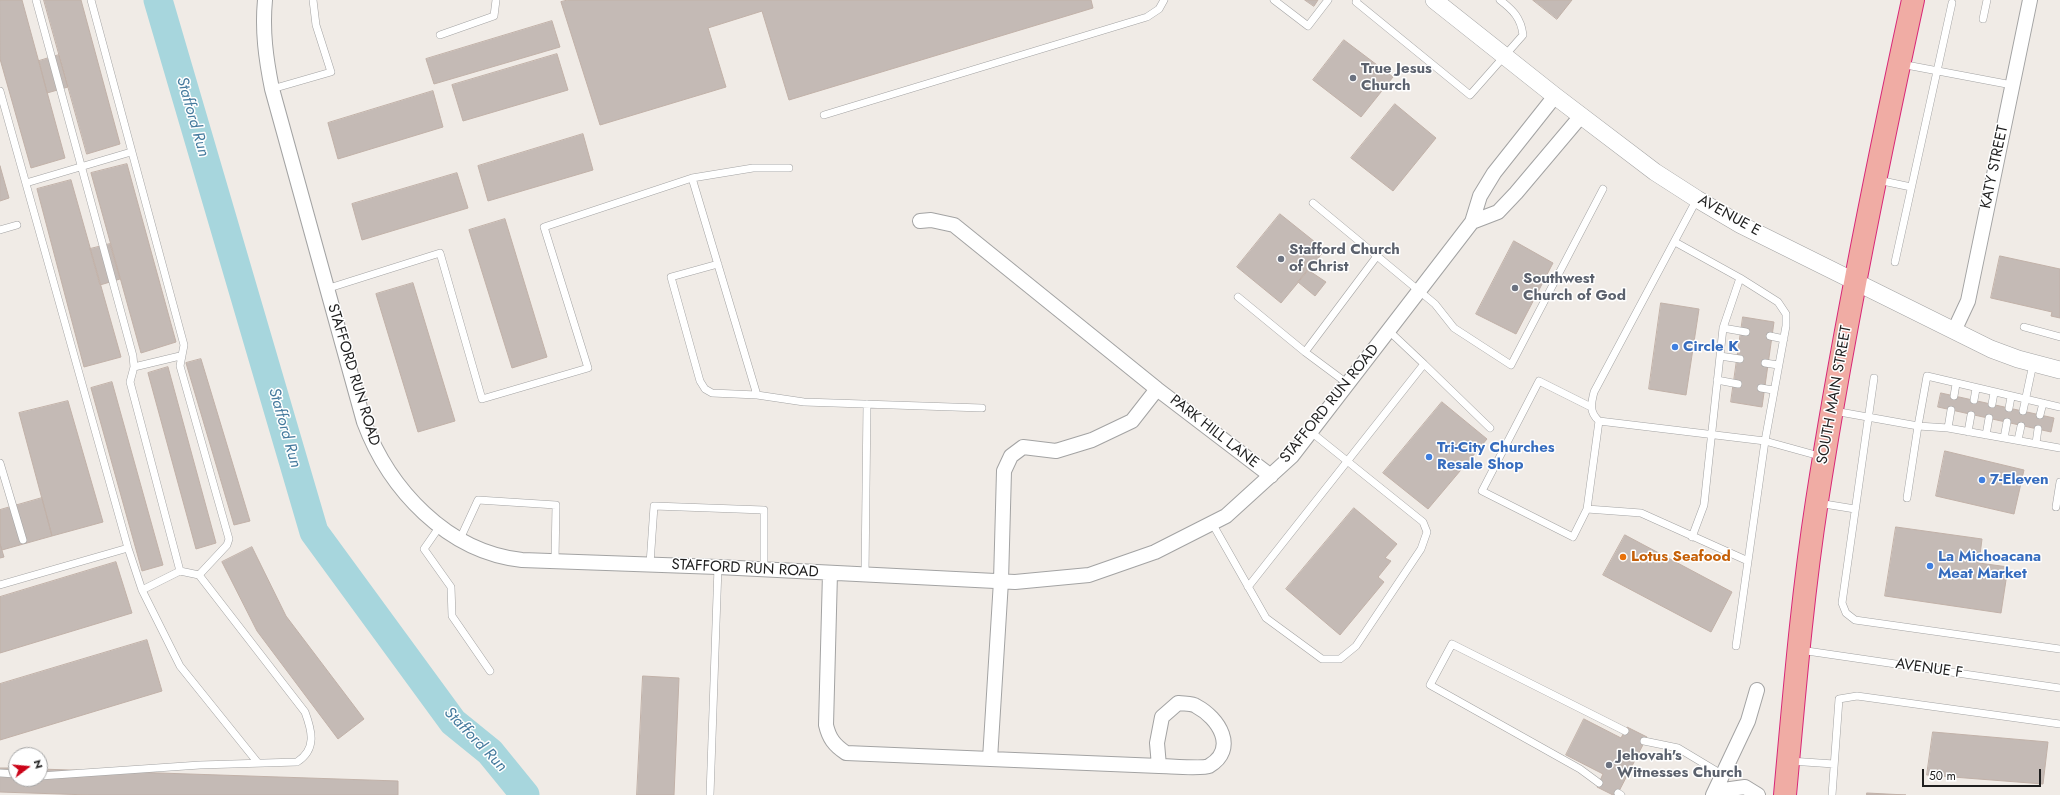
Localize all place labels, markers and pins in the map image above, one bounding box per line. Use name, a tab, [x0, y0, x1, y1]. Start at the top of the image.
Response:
place label: True Jesus Church	[1361, 60, 1432, 95]
marker: True Jesus Church	[1348, 73, 1358, 83]
place label: Stafford Church of Christ	[1289, 241, 1400, 276]
marker: Stafford Church of Christ	[1276, 254, 1286, 264]
place label: Southwest Church of God	[1523, 270, 1626, 305]
marker: Southwest Church of God	[1510, 283, 1520, 293]
place label: Circle K	[1683, 338, 1739, 356]
marker: Circle K	[1670, 342, 1680, 352]
place label: Tri-City Churches Resale Shop	[1437, 439, 1555, 474]
marker: Tri-City Churches Resale Shop	[1424, 452, 1434, 462]
place label: 7-Eleven	[1990, 471, 2049, 489]
marker: 7-Eleven	[1977, 475, 1987, 485]
place label: Lotus Seafood	[1631, 548, 1731, 566]
place label: La Michoacana Meat Market	[1938, 548, 2041, 583]
marker: Lotus Seafood	[1618, 552, 1628, 562]
marker: La Michoacana Meat Market	[1925, 561, 1935, 571]
place label: Jehovah's Witnesses Church	[1617, 747, 1742, 782]
marker: Jehovah's Witnesses Church	[1604, 760, 1614, 770]

